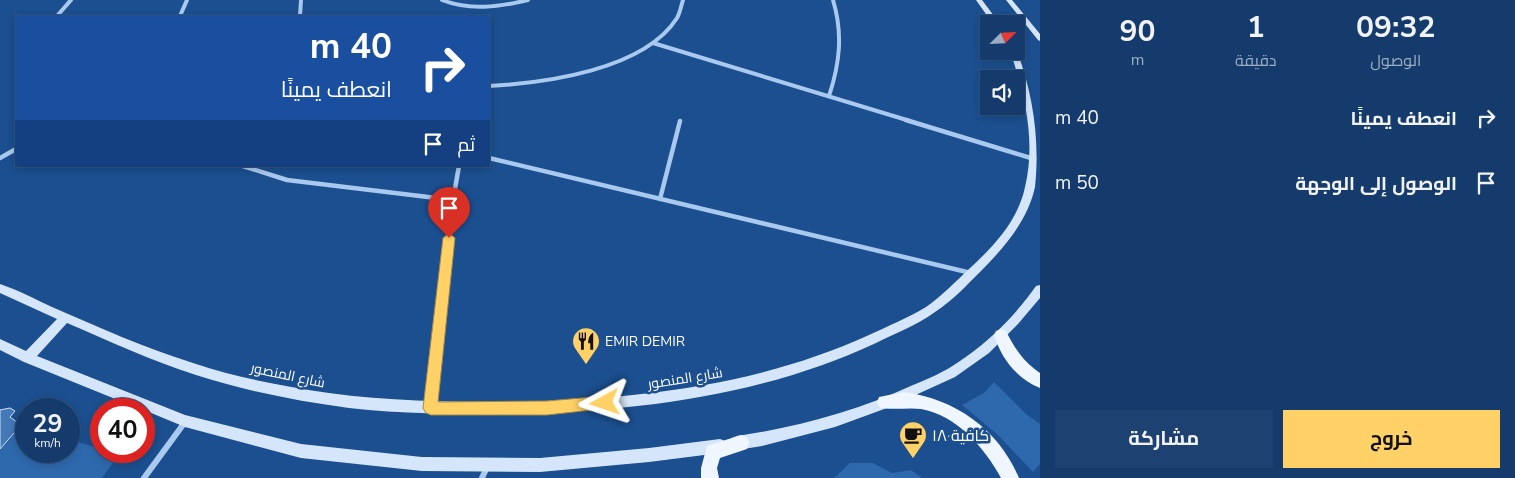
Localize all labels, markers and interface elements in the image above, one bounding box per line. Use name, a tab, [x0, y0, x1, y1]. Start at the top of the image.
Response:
text: 1	[1247, 7, 1265, 48]
text: 09:32	[1356, 7, 1436, 48]
text: 90	[1120, 11, 1156, 52]
north arrow	[980, 15, 1025, 60]
map controls	[980, 15, 1025, 115]
text: 40 m	[310, 23, 392, 70]
icon: right	[410, 35, 475, 100]
text: m	[1131, 49, 1144, 71]
text: دقيقة	[1235, 50, 1277, 72]
text: الوصول	[1370, 50, 1421, 72]
button: sound	[980, 70, 1025, 115]
text: انعطف يمينًا	[281, 75, 392, 105]
icon: right	[1472, 104, 1500, 132]
text: 40 m	[1055, 105, 1099, 131]
text: انعطف يمينًا	[1351, 106, 1457, 132]
icon: arrive	[419, 130, 447, 158]
text: ثم	[457, 132, 475, 158]
icon: arrive	[1472, 169, 1500, 197]
text: 50 m	[1055, 170, 1099, 196]
text: الوصول إلى الوجهة	[1295, 171, 1457, 197]
pin	[428, 187, 470, 238]
icon: arrive	[435, 194, 463, 222]
restaurant icon: EMIR DEMIR	[571, 326, 601, 365]
place label: EMIR DEMIR	[605, 332, 685, 351]
street label: شارع المنصور	[248, 358, 327, 393]
street label: شارع المنصور	[645, 363, 724, 394]
position arrow	[578, 376, 630, 428]
speed limit sign: 40	[90, 398, 155, 463]
text: 29	[32, 407, 63, 441]
button: مشاركة	[1055, 410, 1273, 468]
button: خروج	[1283, 410, 1500, 468]
cafe icon: كافية١٨٠	[898, 420, 928, 459]
place label: كافية١٨٠	[932, 425, 989, 447]
text: km/h	[34, 435, 61, 451]

